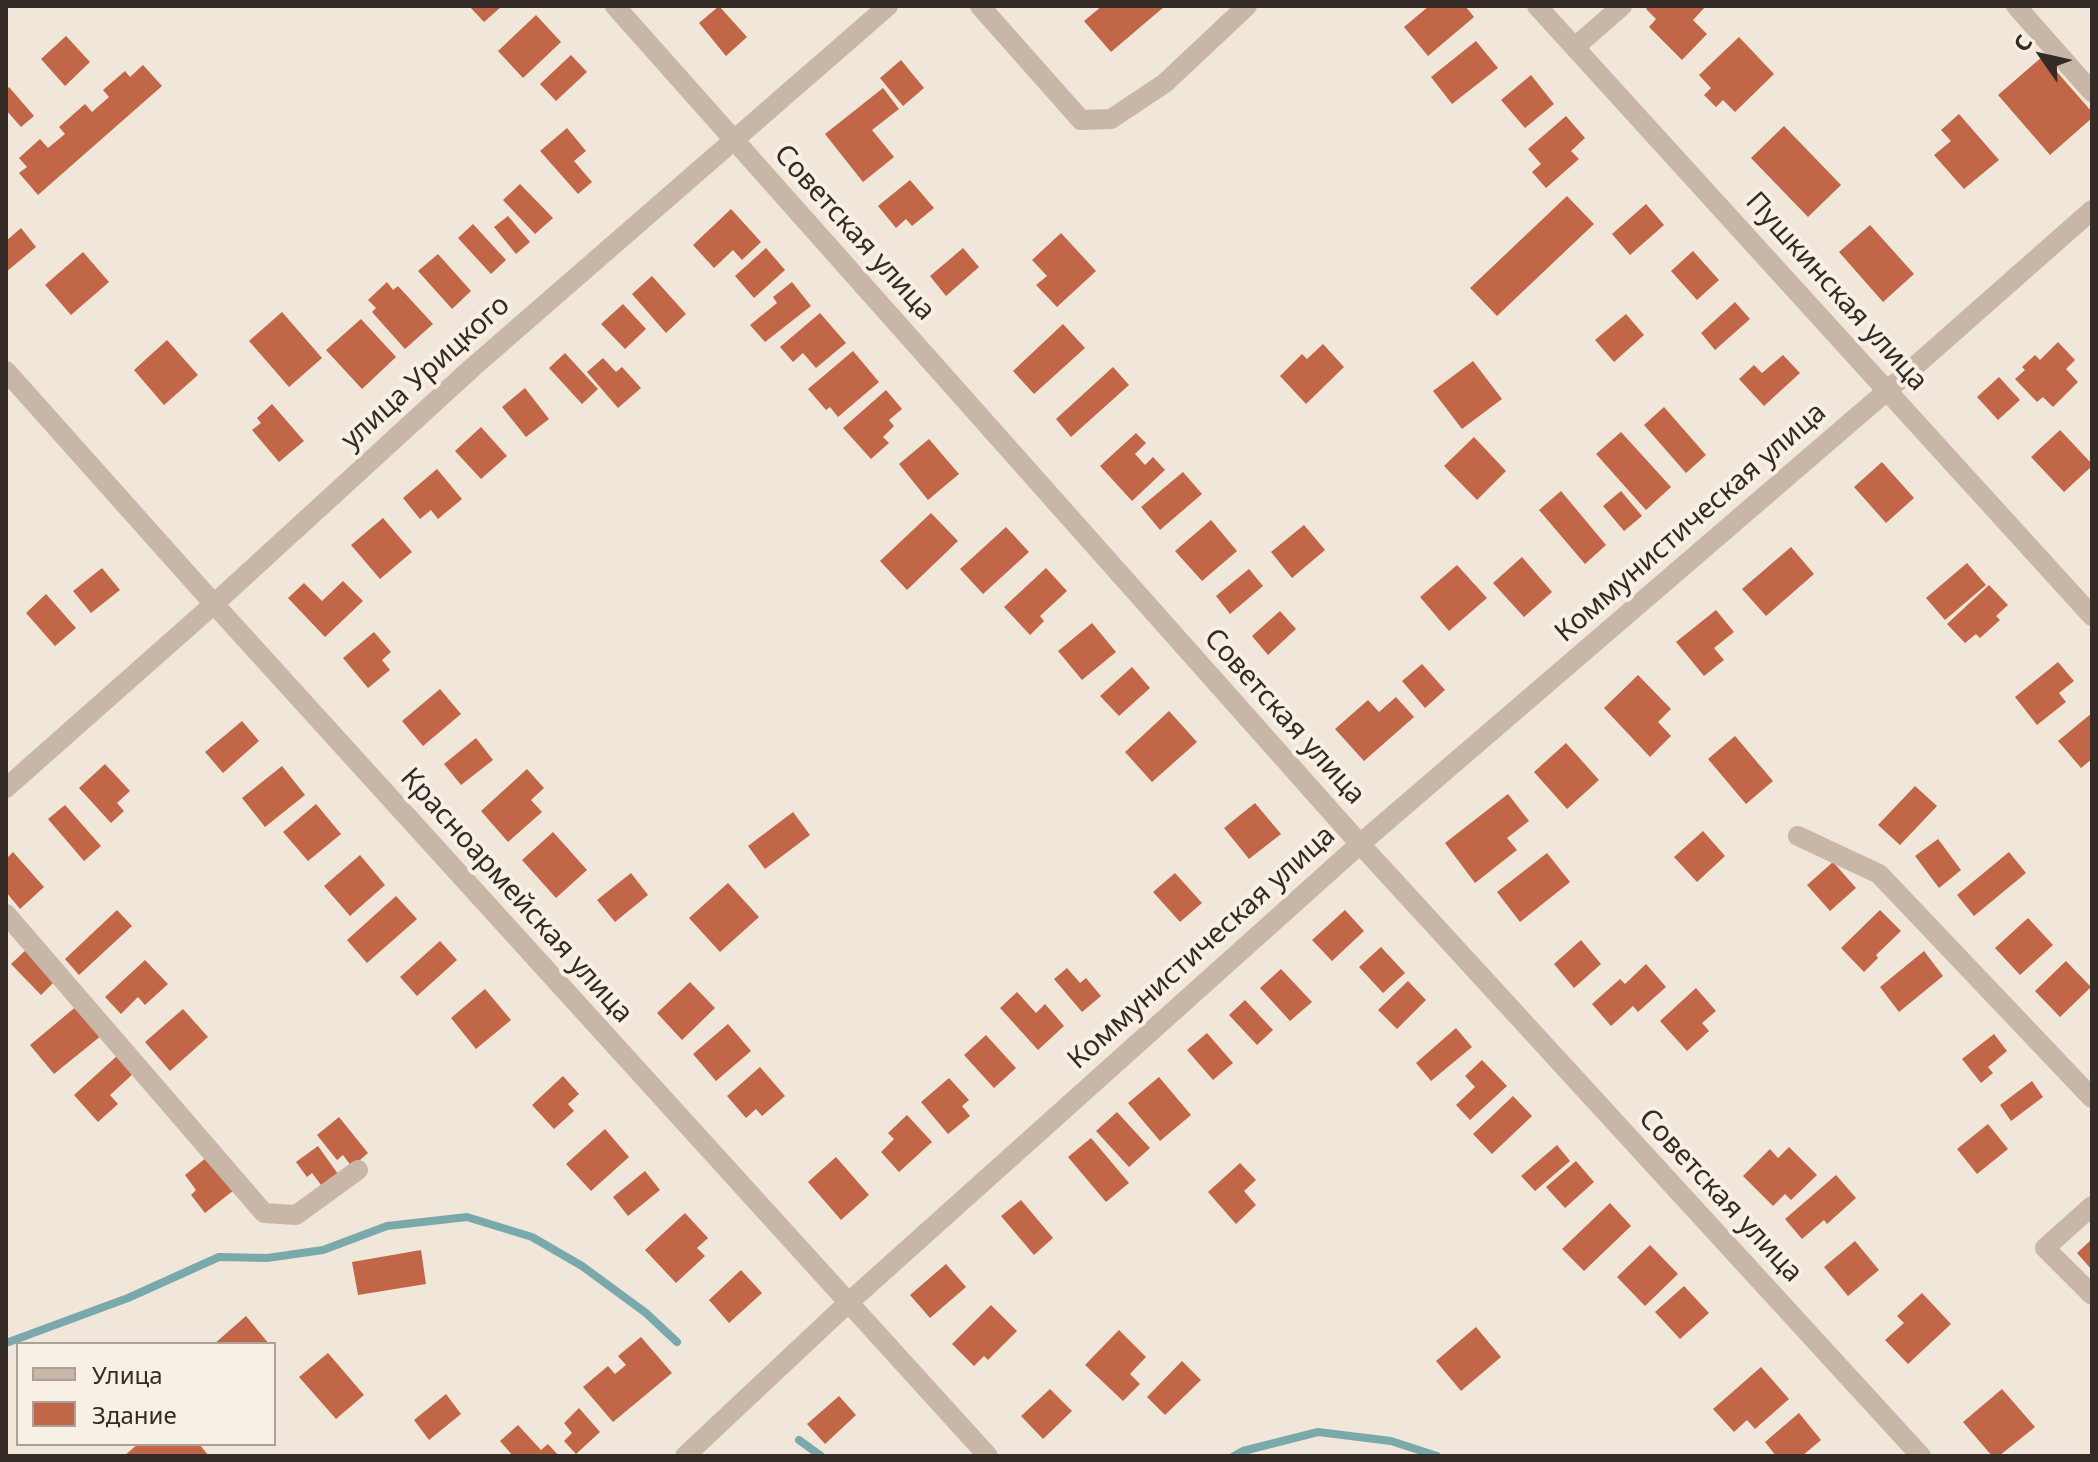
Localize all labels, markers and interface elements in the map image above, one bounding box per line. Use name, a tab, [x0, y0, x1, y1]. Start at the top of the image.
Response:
north arrow	[2002, 16, 2082, 96]
text: С	[2006, 28, 2039, 57]
street label: Советская улица	[766, 138, 942, 328]
street label: Пушкинская улица	[1738, 186, 1934, 398]
street label: улица Урицкого	[335, 289, 517, 457]
street label: Коммунистическая улица	[1549, 396, 1833, 650]
street label: Советская улица	[1196, 622, 1372, 812]
street label: Красноармейская улица	[393, 762, 639, 1030]
street label: Коммунистическая улица	[1061, 819, 1343, 1077]
street label: Советская улица	[1631, 1102, 1809, 1290]
legend	[16, 1342, 276, 1446]
text: Улица	[92, 1358, 163, 1391]
text: Здание	[92, 1398, 177, 1431]

